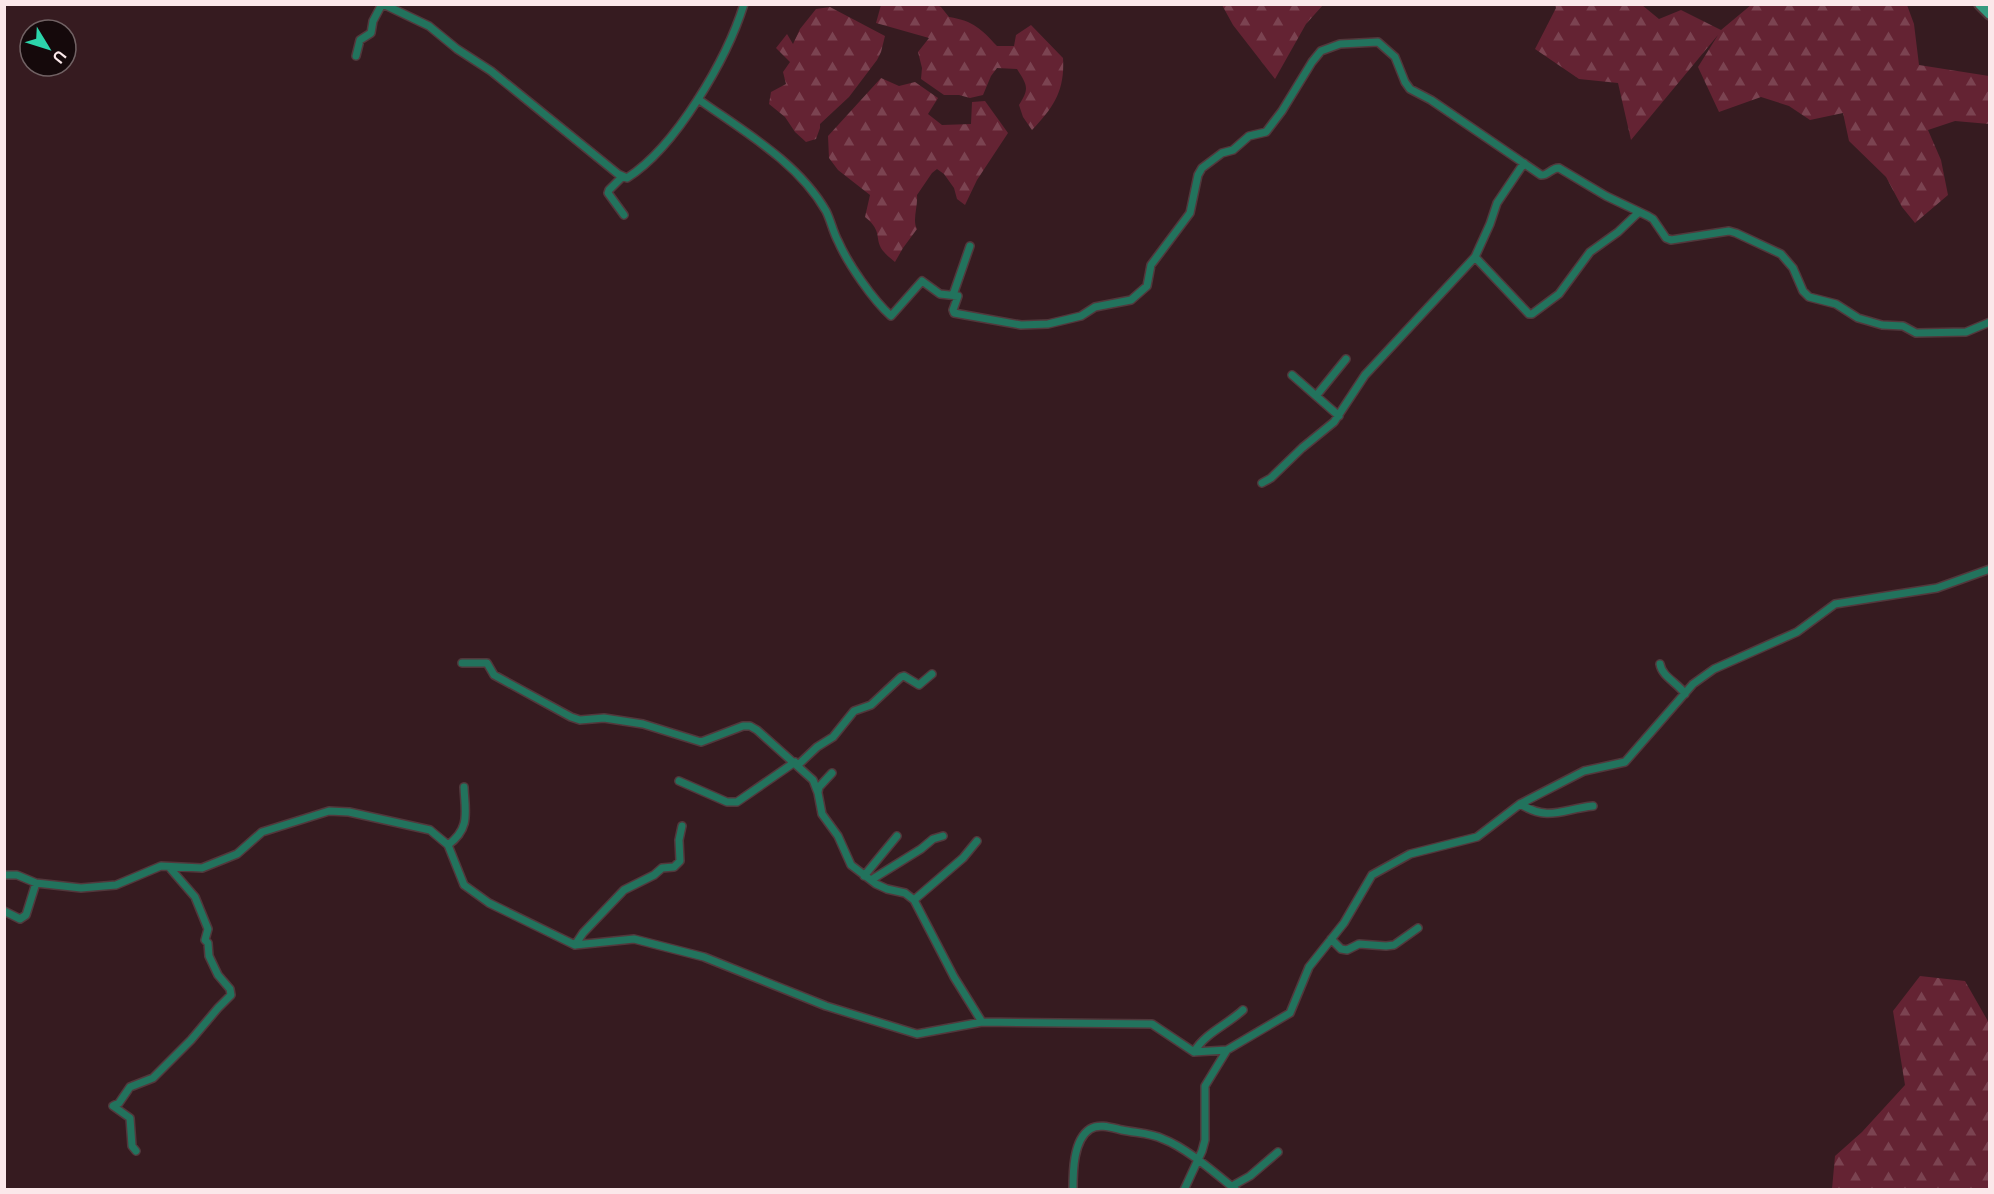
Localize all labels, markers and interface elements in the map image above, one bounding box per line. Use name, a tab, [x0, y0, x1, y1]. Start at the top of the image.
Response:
north arrow	[18, 18, 78, 78]
text: U	[48, 47, 70, 67]

